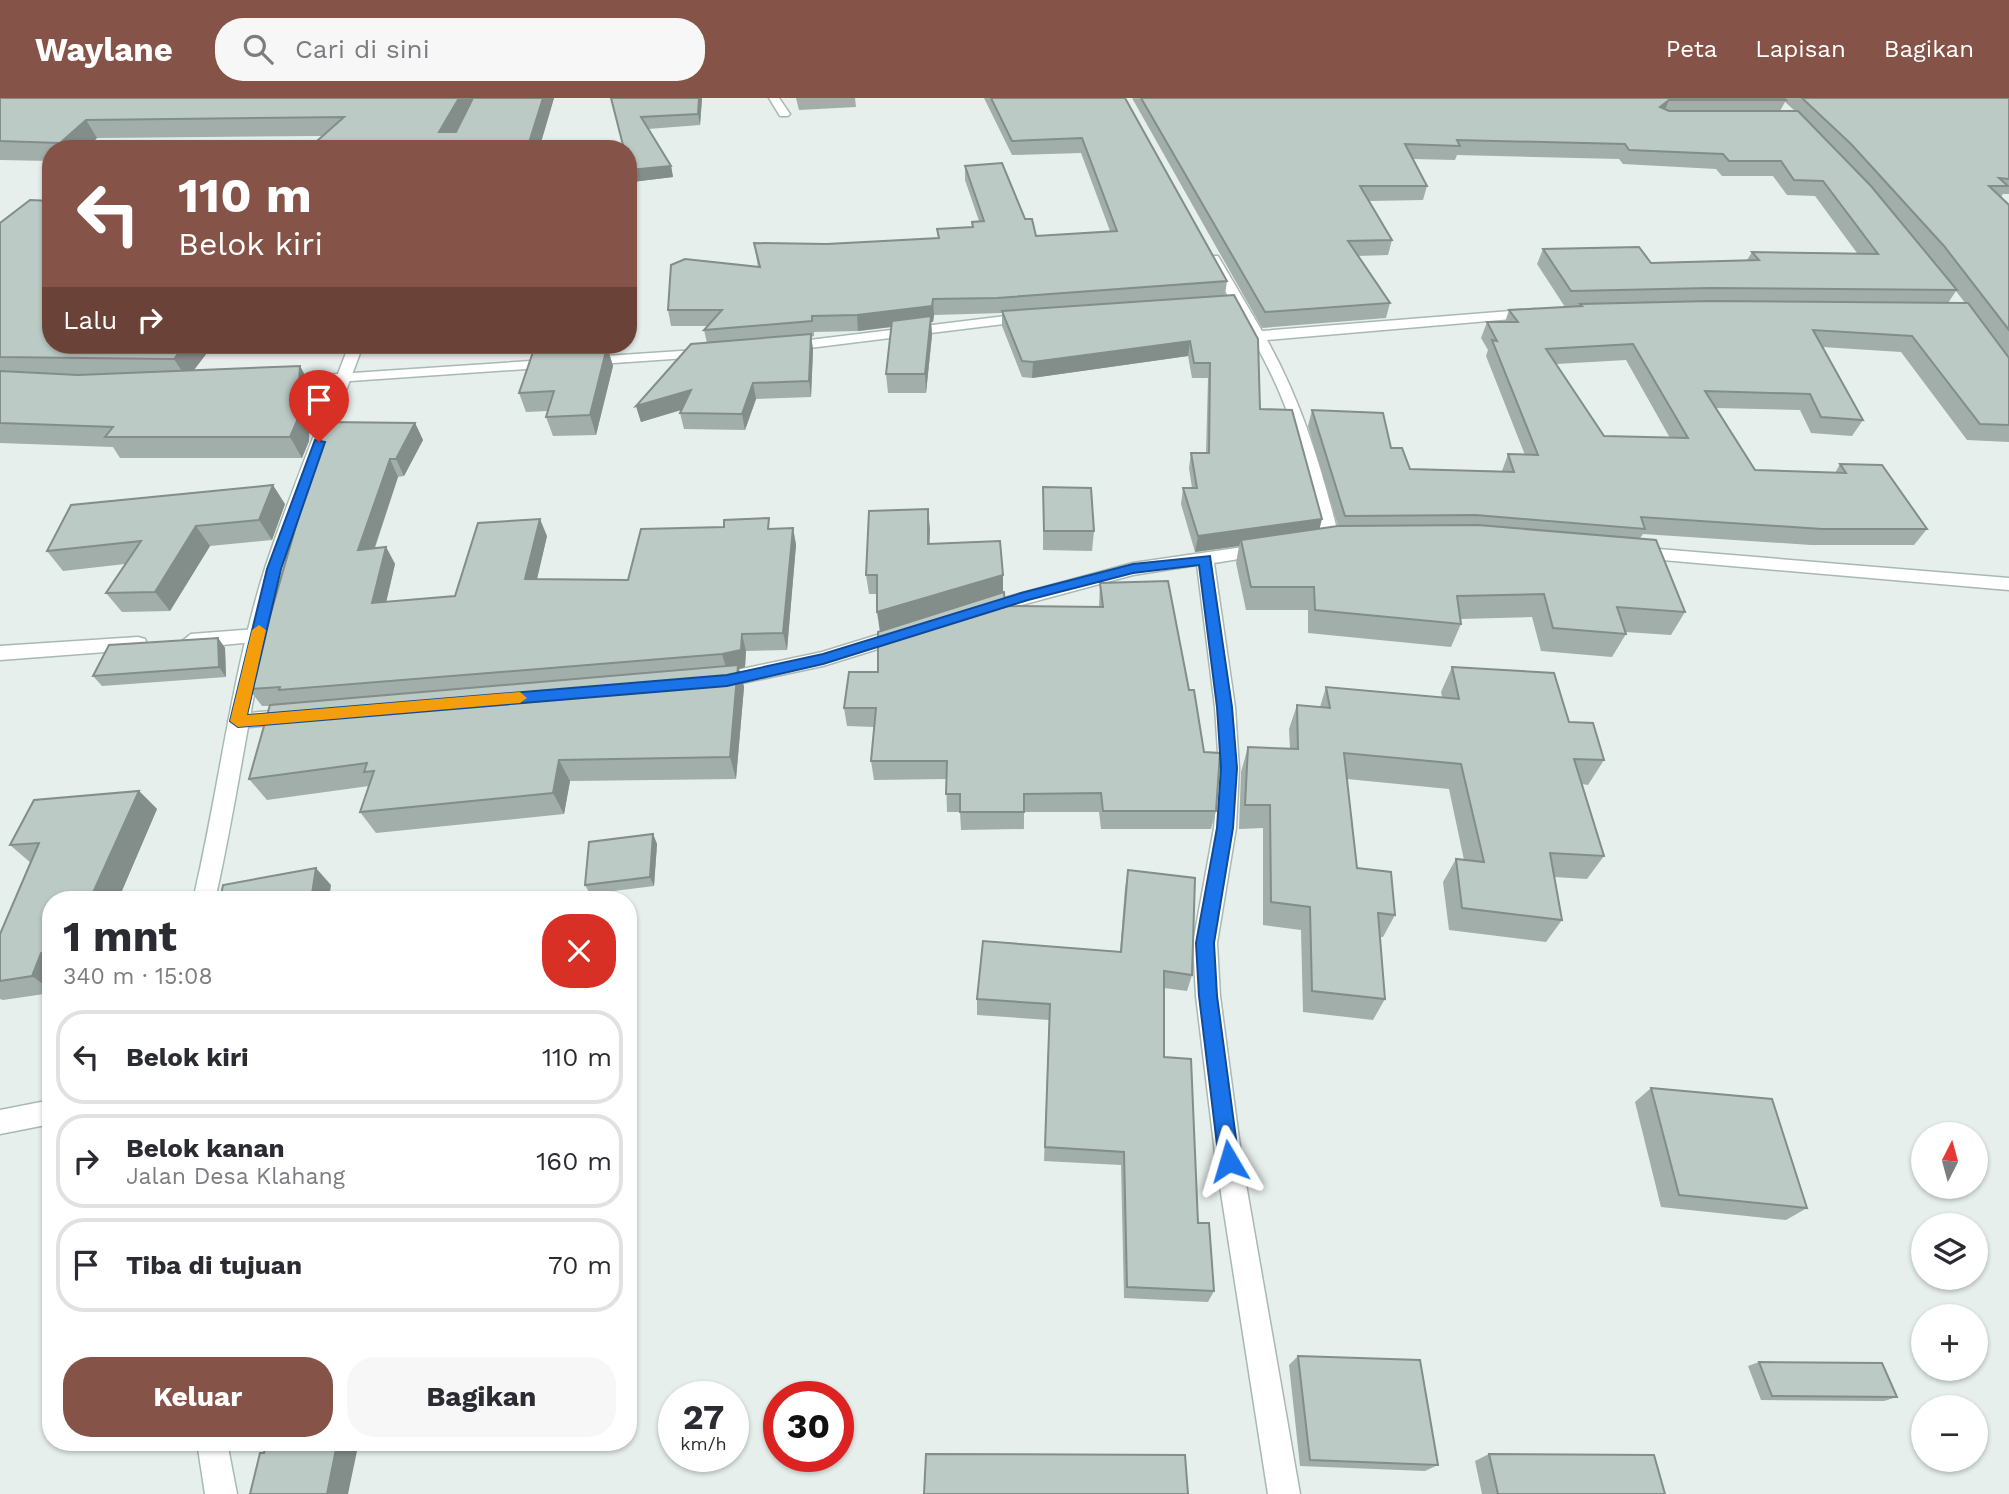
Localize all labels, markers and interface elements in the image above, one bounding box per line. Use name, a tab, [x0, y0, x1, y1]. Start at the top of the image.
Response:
search box	[215, 18, 705, 81]
text: Waylane	[35, 30, 173, 69]
icon: search	[239, 30, 277, 68]
text: Cari di sini	[295, 34, 430, 64]
text: Peta	[1666, 35, 1717, 63]
text: Lapisan	[1755, 35, 1846, 63]
text: Bagikan	[1884, 35, 1974, 63]
text: 110 m	[178, 166, 312, 224]
icon: left	[63, 168, 154, 259]
text: Belok kiri	[178, 225, 323, 263]
icon: right	[131, 301, 169, 339]
text: Lalu	[63, 305, 117, 335]
pin	[289, 370, 349, 442]
icon: arrive	[300, 381, 338, 419]
text: 1 mnt	[63, 912, 177, 961]
button: close	[542, 914, 616, 988]
text: 340 m · 15:08	[63, 963, 213, 990]
icon: left	[67, 1038, 105, 1076]
text: Belok kiri	[126, 1042, 249, 1072]
text: 110 m	[542, 1042, 612, 1072]
north arrow	[1911, 1122, 1988, 1199]
map controls	[1911, 1122, 1988, 1472]
position arrow	[1192, 1124, 1266, 1198]
text: Belok kanan	[126, 1133, 285, 1163]
icon: right	[67, 1142, 105, 1180]
text: 160 m	[536, 1146, 612, 1176]
text: Jalan Desa Klahang	[126, 1163, 345, 1190]
button: layers	[1911, 1213, 1988, 1290]
icon: arrive	[67, 1246, 105, 1284]
text: Tiba di tujuan	[126, 1250, 302, 1280]
text: 70 m	[548, 1250, 612, 1280]
button: +	[1911, 1304, 1988, 1381]
button: Keluar	[63, 1357, 333, 1437]
button: Bagikan	[347, 1357, 616, 1437]
speed limit sign: 30	[763, 1381, 854, 1472]
button: −	[1911, 1395, 1988, 1472]
text: 27	[683, 1396, 724, 1438]
text: km/h	[680, 1433, 727, 1454]

